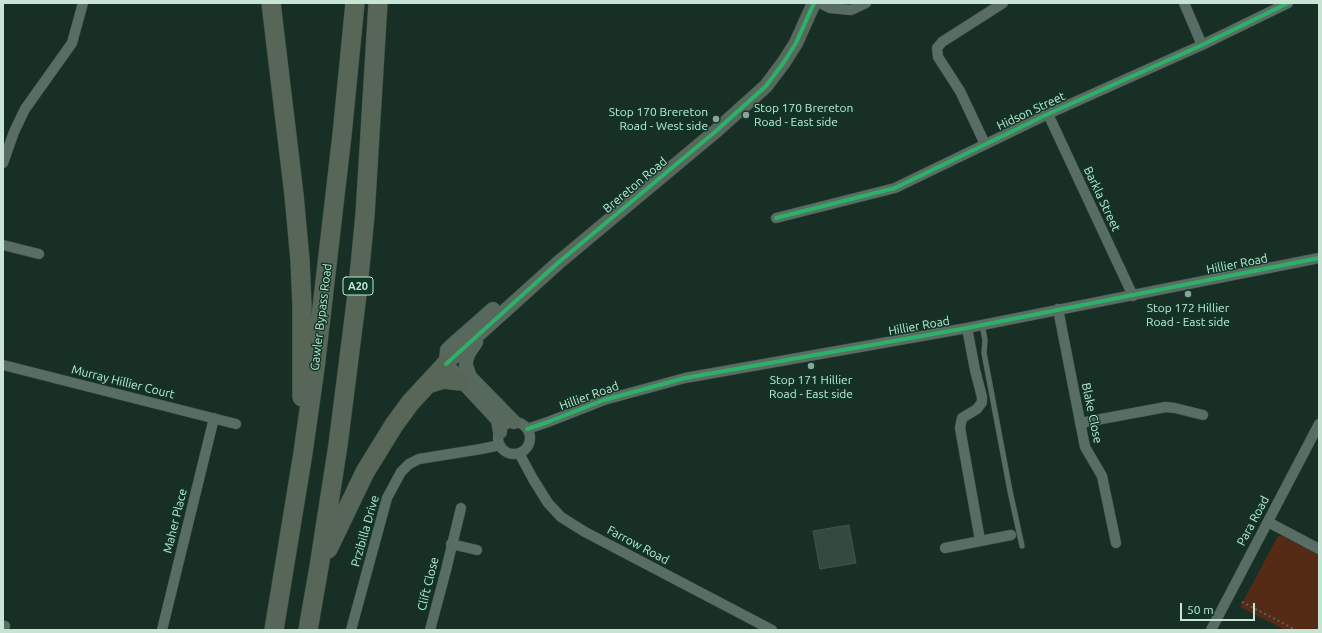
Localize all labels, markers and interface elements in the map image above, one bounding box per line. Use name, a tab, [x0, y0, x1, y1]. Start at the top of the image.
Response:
street label: Hidson Street	[995, 89, 1067, 133]
place label: Stop 170 Brereton Road - East side	[754, 101, 853, 129]
place label: Stop 170 Brereton Road - West side	[609, 105, 708, 133]
marker: Stop 170 Brereton Road - East side	[741, 110, 751, 120]
marker: Stop 170 Brereton Road - West side	[711, 114, 721, 124]
street label: Brereton Road	[600, 154, 670, 216]
street label: Barkla Street	[1081, 164, 1123, 234]
street label: Hillier Road	[1205, 251, 1269, 277]
street label: Gawler Bypass Road	[307, 263, 335, 371]
road number: A20	[343, 277, 373, 295]
marker: Stop 172 Hillier Road - East side	[1183, 289, 1193, 299]
place label: Stop 172 Hillier Road - East side	[1146, 301, 1230, 329]
street label: Hillier Road	[887, 314, 951, 338]
marker: Stop 171 Hillier Road - East side	[806, 361, 816, 371]
street label: Murray Hillier Court	[70, 362, 176, 402]
place label: Stop 171 Hillier Road - East side	[769, 373, 853, 401]
street label: Hillier Road	[557, 379, 621, 413]
street label: Blake Close	[1079, 381, 1105, 445]
street label: Maher Place	[160, 487, 190, 555]
street label: Przibilla Drive	[348, 494, 382, 568]
street label: Para Road	[1234, 494, 1272, 548]
street label: Farrow Road	[605, 523, 671, 567]
street label: Clift Close	[414, 556, 442, 612]
scale bar	[1182, 595, 1257, 621]
text: 50 m	[1187, 603, 1214, 616]

